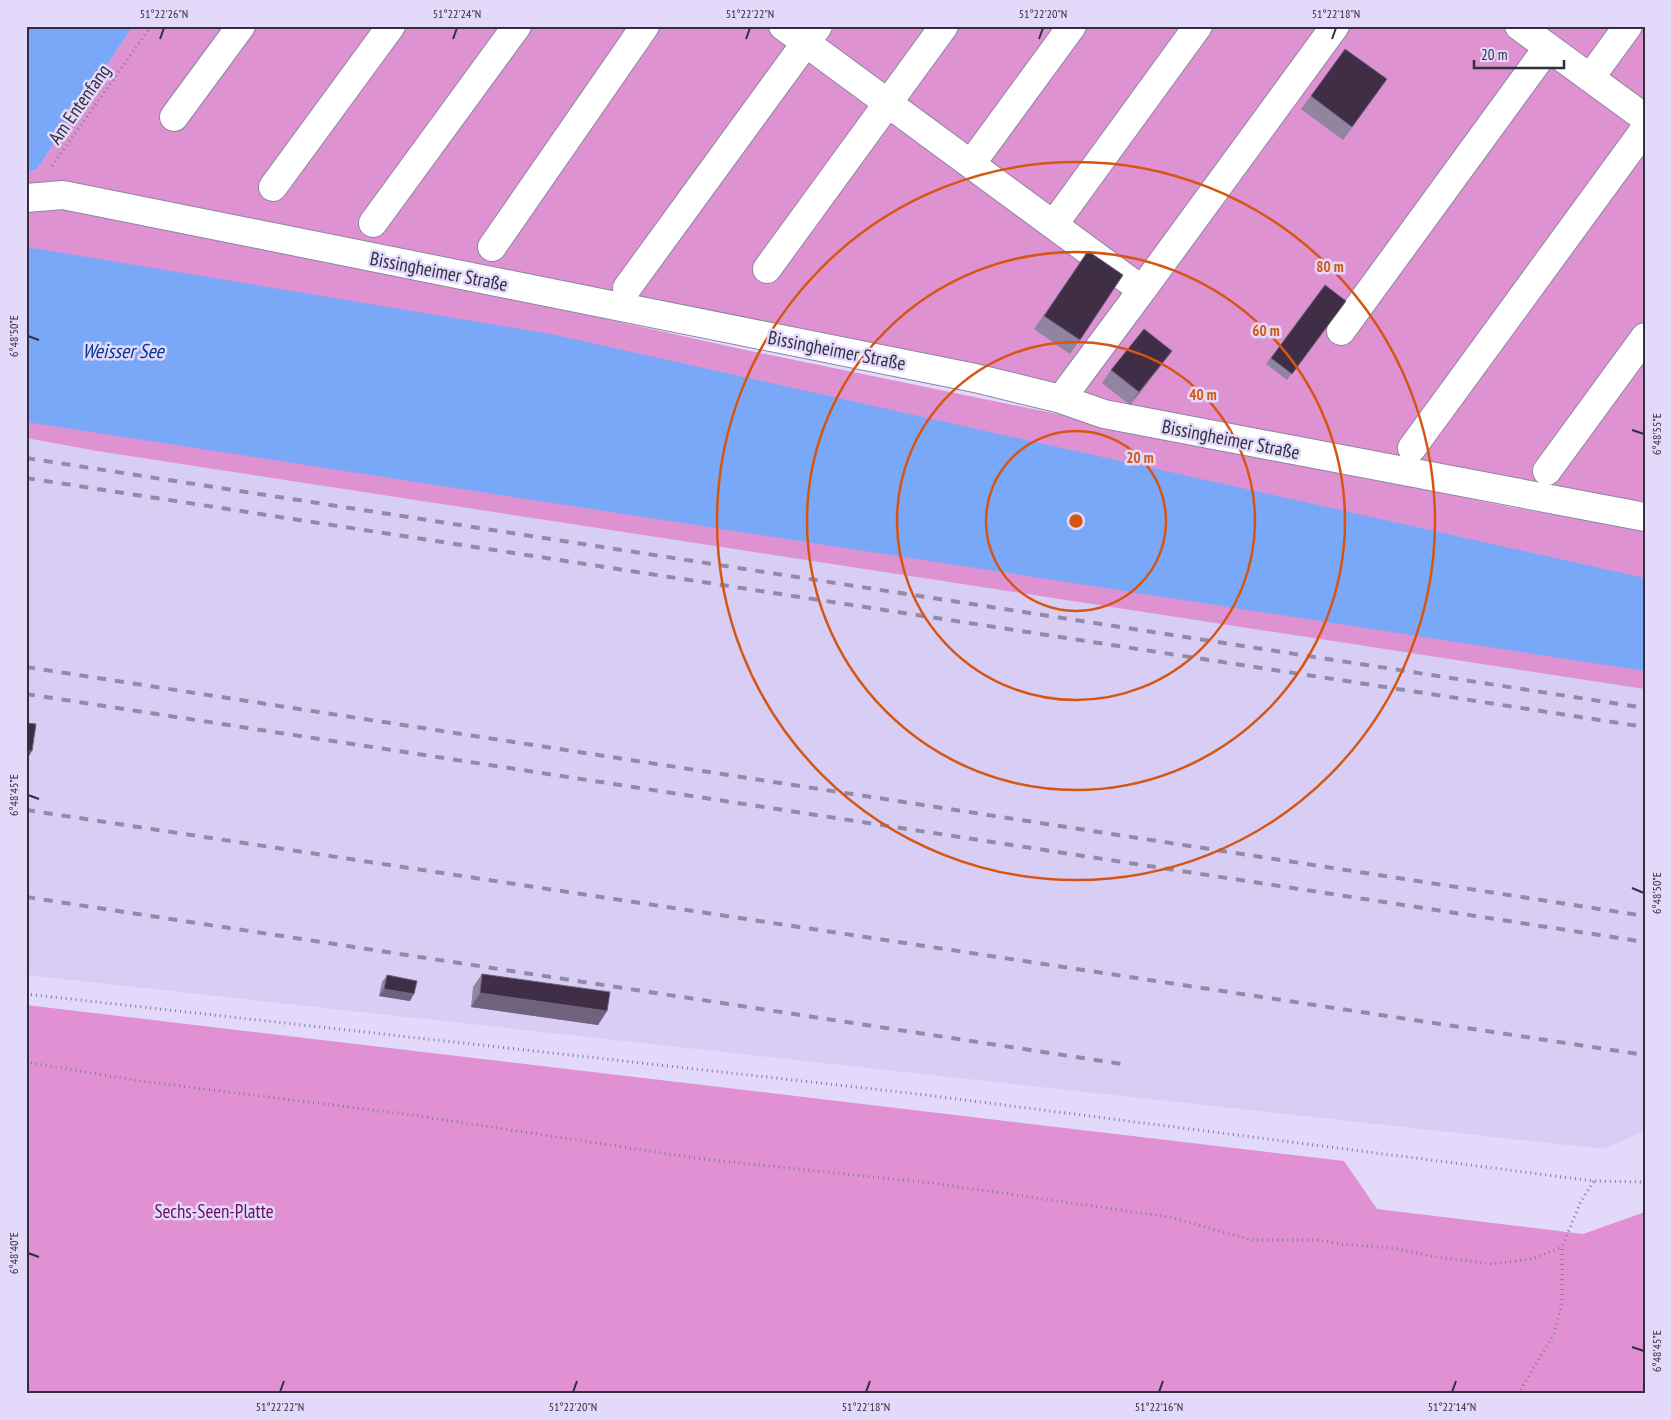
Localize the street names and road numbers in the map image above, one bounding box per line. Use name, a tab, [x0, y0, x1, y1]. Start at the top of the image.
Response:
street label: Am Entenfang	[43, 59, 115, 149]
street label: Bissingheimer Straße	[368, 246, 510, 296]
street label: Bissingheimer Straße	[766, 325, 908, 375]
street label: Bissingheimer Straße	[1160, 414, 1302, 464]

